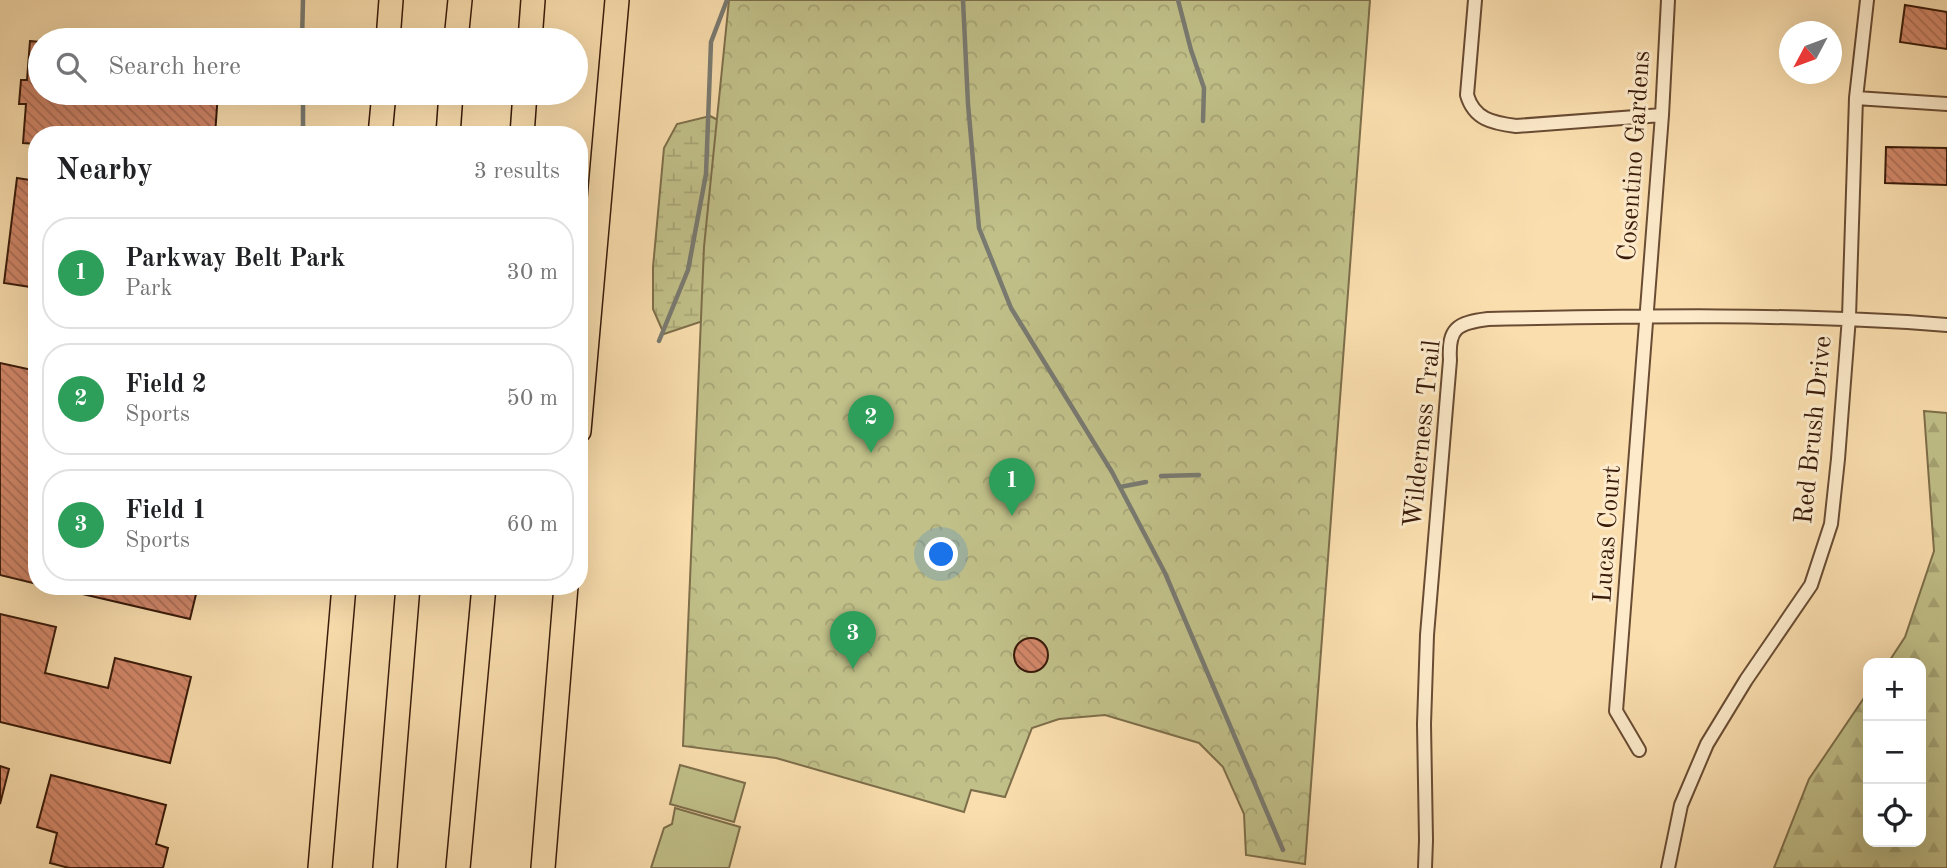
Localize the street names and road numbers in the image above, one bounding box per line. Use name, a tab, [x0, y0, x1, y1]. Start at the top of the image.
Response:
street label: Cosentino Gardens	[1615, 50, 1655, 262]
street label: Red Brush Drive	[1791, 335, 1837, 525]
street label: Wilderness Trail	[1400, 339, 1446, 529]
street label: Lucas Court	[1590, 464, 1626, 604]

